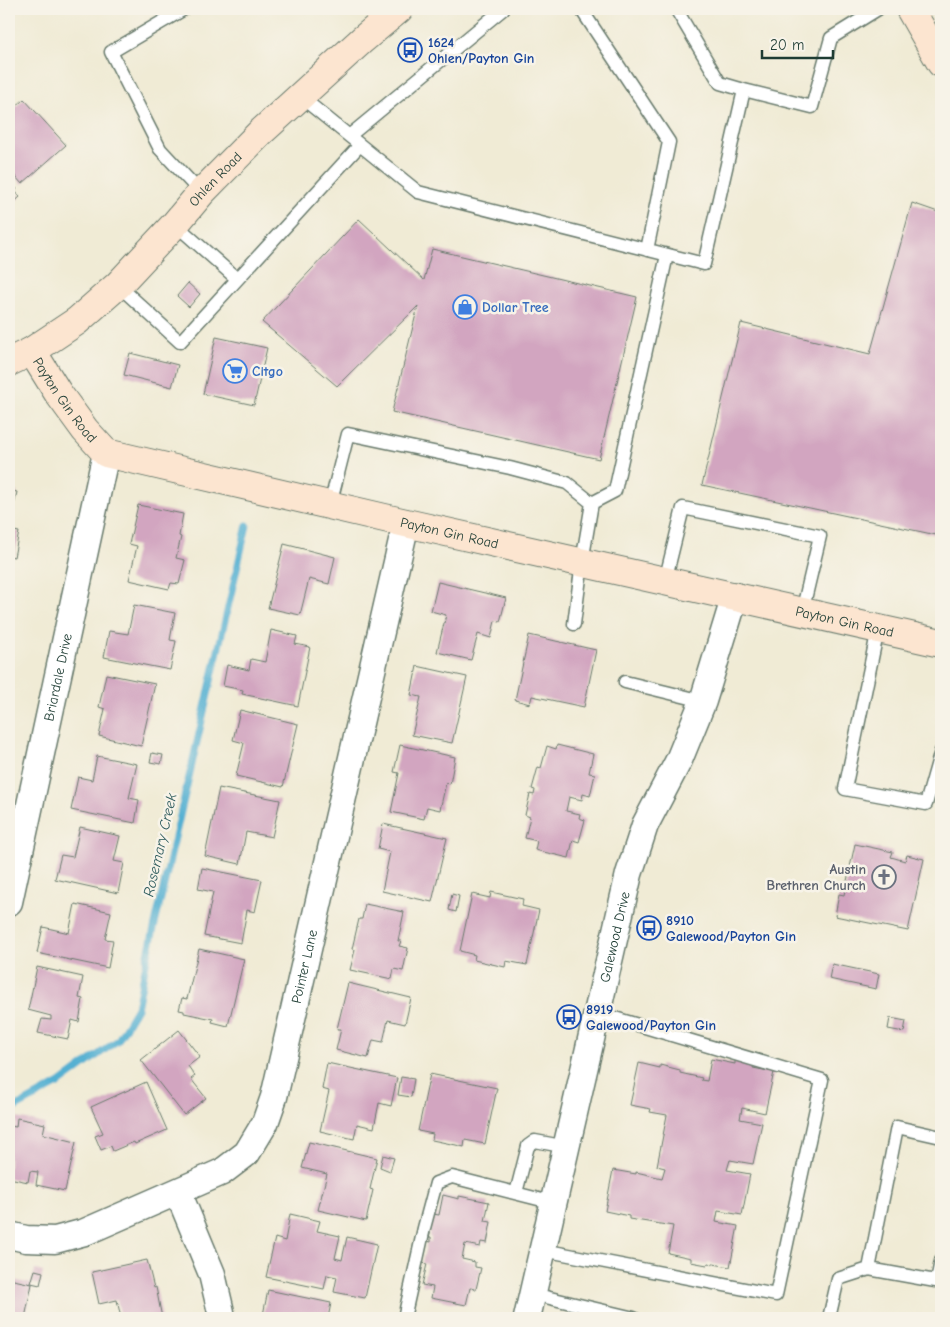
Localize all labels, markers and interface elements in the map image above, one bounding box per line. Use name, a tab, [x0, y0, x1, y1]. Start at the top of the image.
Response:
scale bar	[762, 28, 834, 60]
place label: 1624 Ohlen/Payton Gin	[428, 34, 534, 67]
text: 20 m	[770, 36, 804, 54]
bus stop icon: 1624 Ohlen/Payton Gin	[397, 37, 423, 63]
street label: Ohlen Road	[185, 148, 246, 210]
shop icon: Dollar Tree	[452, 294, 478, 320]
place label: Dollar Tree	[482, 299, 549, 316]
street label: Payton Gin Road	[29, 354, 100, 446]
supermarket icon: Citgo	[222, 358, 248, 384]
place label: Citgo	[252, 363, 283, 380]
street label: Payton Gin Road	[399, 514, 500, 552]
street label: Payton Gin Road	[794, 603, 895, 641]
street label: Briardale Drive	[40, 632, 76, 723]
water label: Rosemary Creek	[139, 791, 181, 898]
place label: Austin Brethren Church	[766, 861, 866, 894]
church icon: Austin Brethren Church	[871, 864, 897, 890]
street label: Galewood Drive	[596, 890, 634, 984]
place label: 8910 Galewood/Payton Gin	[666, 912, 796, 945]
bus stop icon: 8910 Galewood/Payton Gin	[636, 915, 662, 941]
street label: Pointer Lane	[288, 928, 321, 1005]
place label: 8919 Galewood/Payton Gin	[586, 1001, 716, 1034]
bus stop icon: 8919 Galewood/Payton Gin	[556, 1004, 582, 1030]

